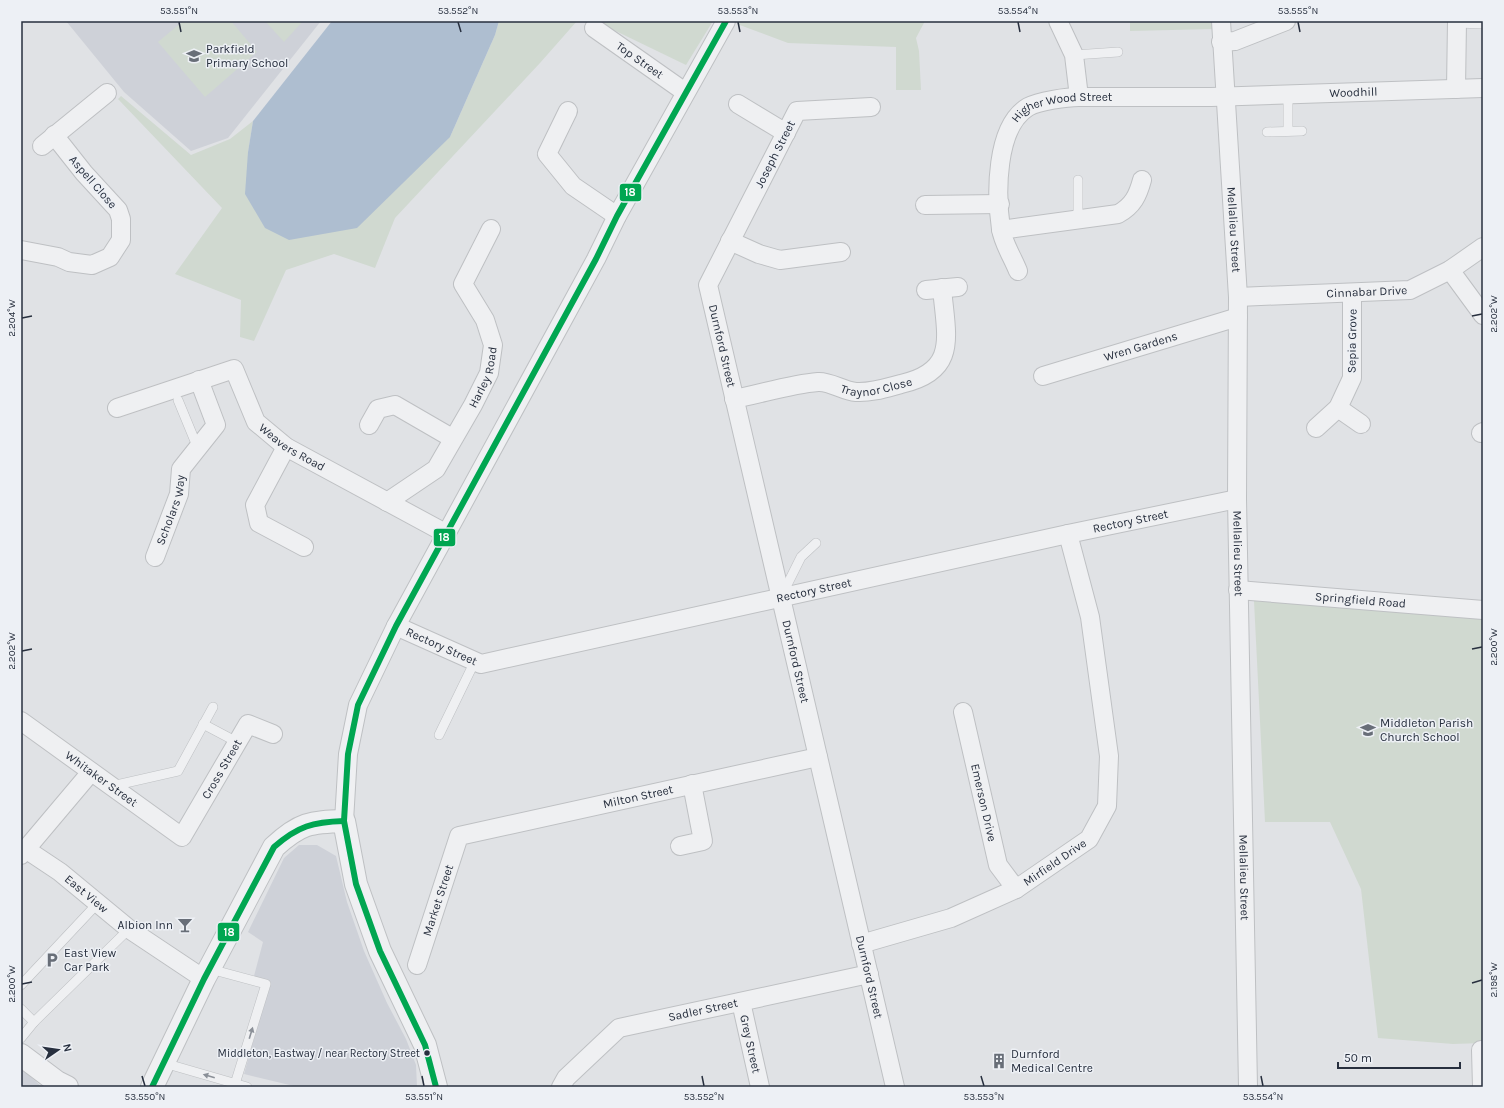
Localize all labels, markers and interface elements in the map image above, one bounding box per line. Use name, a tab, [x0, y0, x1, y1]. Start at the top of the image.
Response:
text: 53.551°N	[160, 5, 198, 17]
text: 53.552°N	[438, 5, 478, 17]
text: 53.553°N	[718, 5, 758, 17]
text: 53.554°N	[998, 5, 1038, 17]
text: 53.555°N	[1278, 5, 1318, 17]
street label: Top Street	[613, 39, 667, 82]
place label: Parkfield Primary School	[206, 42, 288, 70]
school or university icon: Parkfield Primary School	[185, 47, 203, 65]
street label: Woodhill	[1329, 84, 1378, 100]
street label: Higher Wood Street	[1008, 90, 1113, 125]
street label: Joseph Street	[752, 117, 798, 190]
street label: Aspell Close	[66, 153, 120, 211]
line badge: 18	[619, 183, 642, 202]
text: 18	[624, 186, 636, 199]
street label: Mellalieu Street	[1224, 186, 1244, 273]
street label: Cinnabar Drive	[1326, 283, 1408, 300]
text: 2.202°W	[1488, 295, 1500, 333]
text: 2.204°W	[6, 299, 18, 337]
street label: Durnford Street	[706, 303, 739, 389]
street label: Sepia Grove	[1344, 309, 1360, 373]
street label: Wren Gardens	[1102, 329, 1179, 364]
street label: Harley Road	[466, 346, 500, 410]
street label: Traynor Close	[839, 374, 914, 399]
street label: Weavers Road	[256, 420, 328, 474]
street label: Scholars Way	[153, 474, 188, 547]
street label: Rectory Street	[1091, 506, 1170, 536]
street label: Mellalieu Street	[1230, 510, 1246, 597]
line badge: 18	[433, 528, 456, 547]
text: 18	[438, 531, 450, 544]
street label: Rectory Street	[775, 575, 853, 605]
street label: Springfield Road	[1315, 589, 1407, 611]
street label: Durnford Street	[779, 618, 812, 705]
street label: Rectory Street	[404, 624, 480, 669]
text: 2.200°W	[1488, 628, 1500, 666]
text: 2.202°W	[6, 632, 18, 670]
place label: Middleton Parish Church School	[1380, 716, 1473, 744]
school or university icon: Middleton Parish Church School	[1359, 721, 1377, 739]
street label: Cross Street	[199, 736, 245, 802]
street label: Whitaker Street	[62, 748, 141, 810]
street label: Emerson Drive	[968, 762, 999, 843]
street label: Milton Street	[602, 782, 675, 811]
street label: Mellalieu Street	[1236, 834, 1252, 921]
street label: Mirfield Drive	[1021, 836, 1089, 889]
street label: Market Street	[420, 862, 456, 938]
street label: East View	[62, 872, 111, 916]
bar icon: Albion Inn	[176, 916, 194, 934]
place label: Albion Inn	[118, 918, 173, 932]
line badge: 18	[217, 922, 240, 942]
text: 18	[223, 926, 235, 939]
street label: Durnford Street	[853, 934, 886, 1020]
place label: East View Car Park	[64, 946, 117, 974]
parking icon: East View Car Park	[43, 951, 61, 969]
text: 2.198°W	[1488, 962, 1500, 998]
text: 2.200°W	[6, 965, 18, 1003]
street label: Sadler Street	[667, 995, 739, 1024]
street label: Grey Street	[737, 1013, 764, 1075]
one-way arrow	[248, 1027, 254, 1039]
north arrow	[38, 1030, 78, 1070]
text: N	[60, 1043, 74, 1053]
scale bar	[1338, 1044, 1460, 1070]
place label: Middleton, Eastway / near Rectory Street	[218, 1047, 420, 1060]
place label: Durnford Medical Centre	[1011, 1047, 1093, 1075]
marker: Middleton, Eastway / near Rectory Street	[422, 1048, 432, 1058]
text: 50 m	[1344, 1051, 1372, 1065]
building icon: Durnford Medical Centre	[990, 1052, 1008, 1070]
one-way arrow	[203, 1073, 215, 1079]
text: 53.550°N	[125, 1091, 165, 1103]
text: 53.551°N	[405, 1091, 443, 1103]
text: 53.552°N	[684, 1091, 724, 1103]
text: 53.553°N	[964, 1091, 1004, 1103]
text: 53.554°N	[1243, 1091, 1283, 1103]

